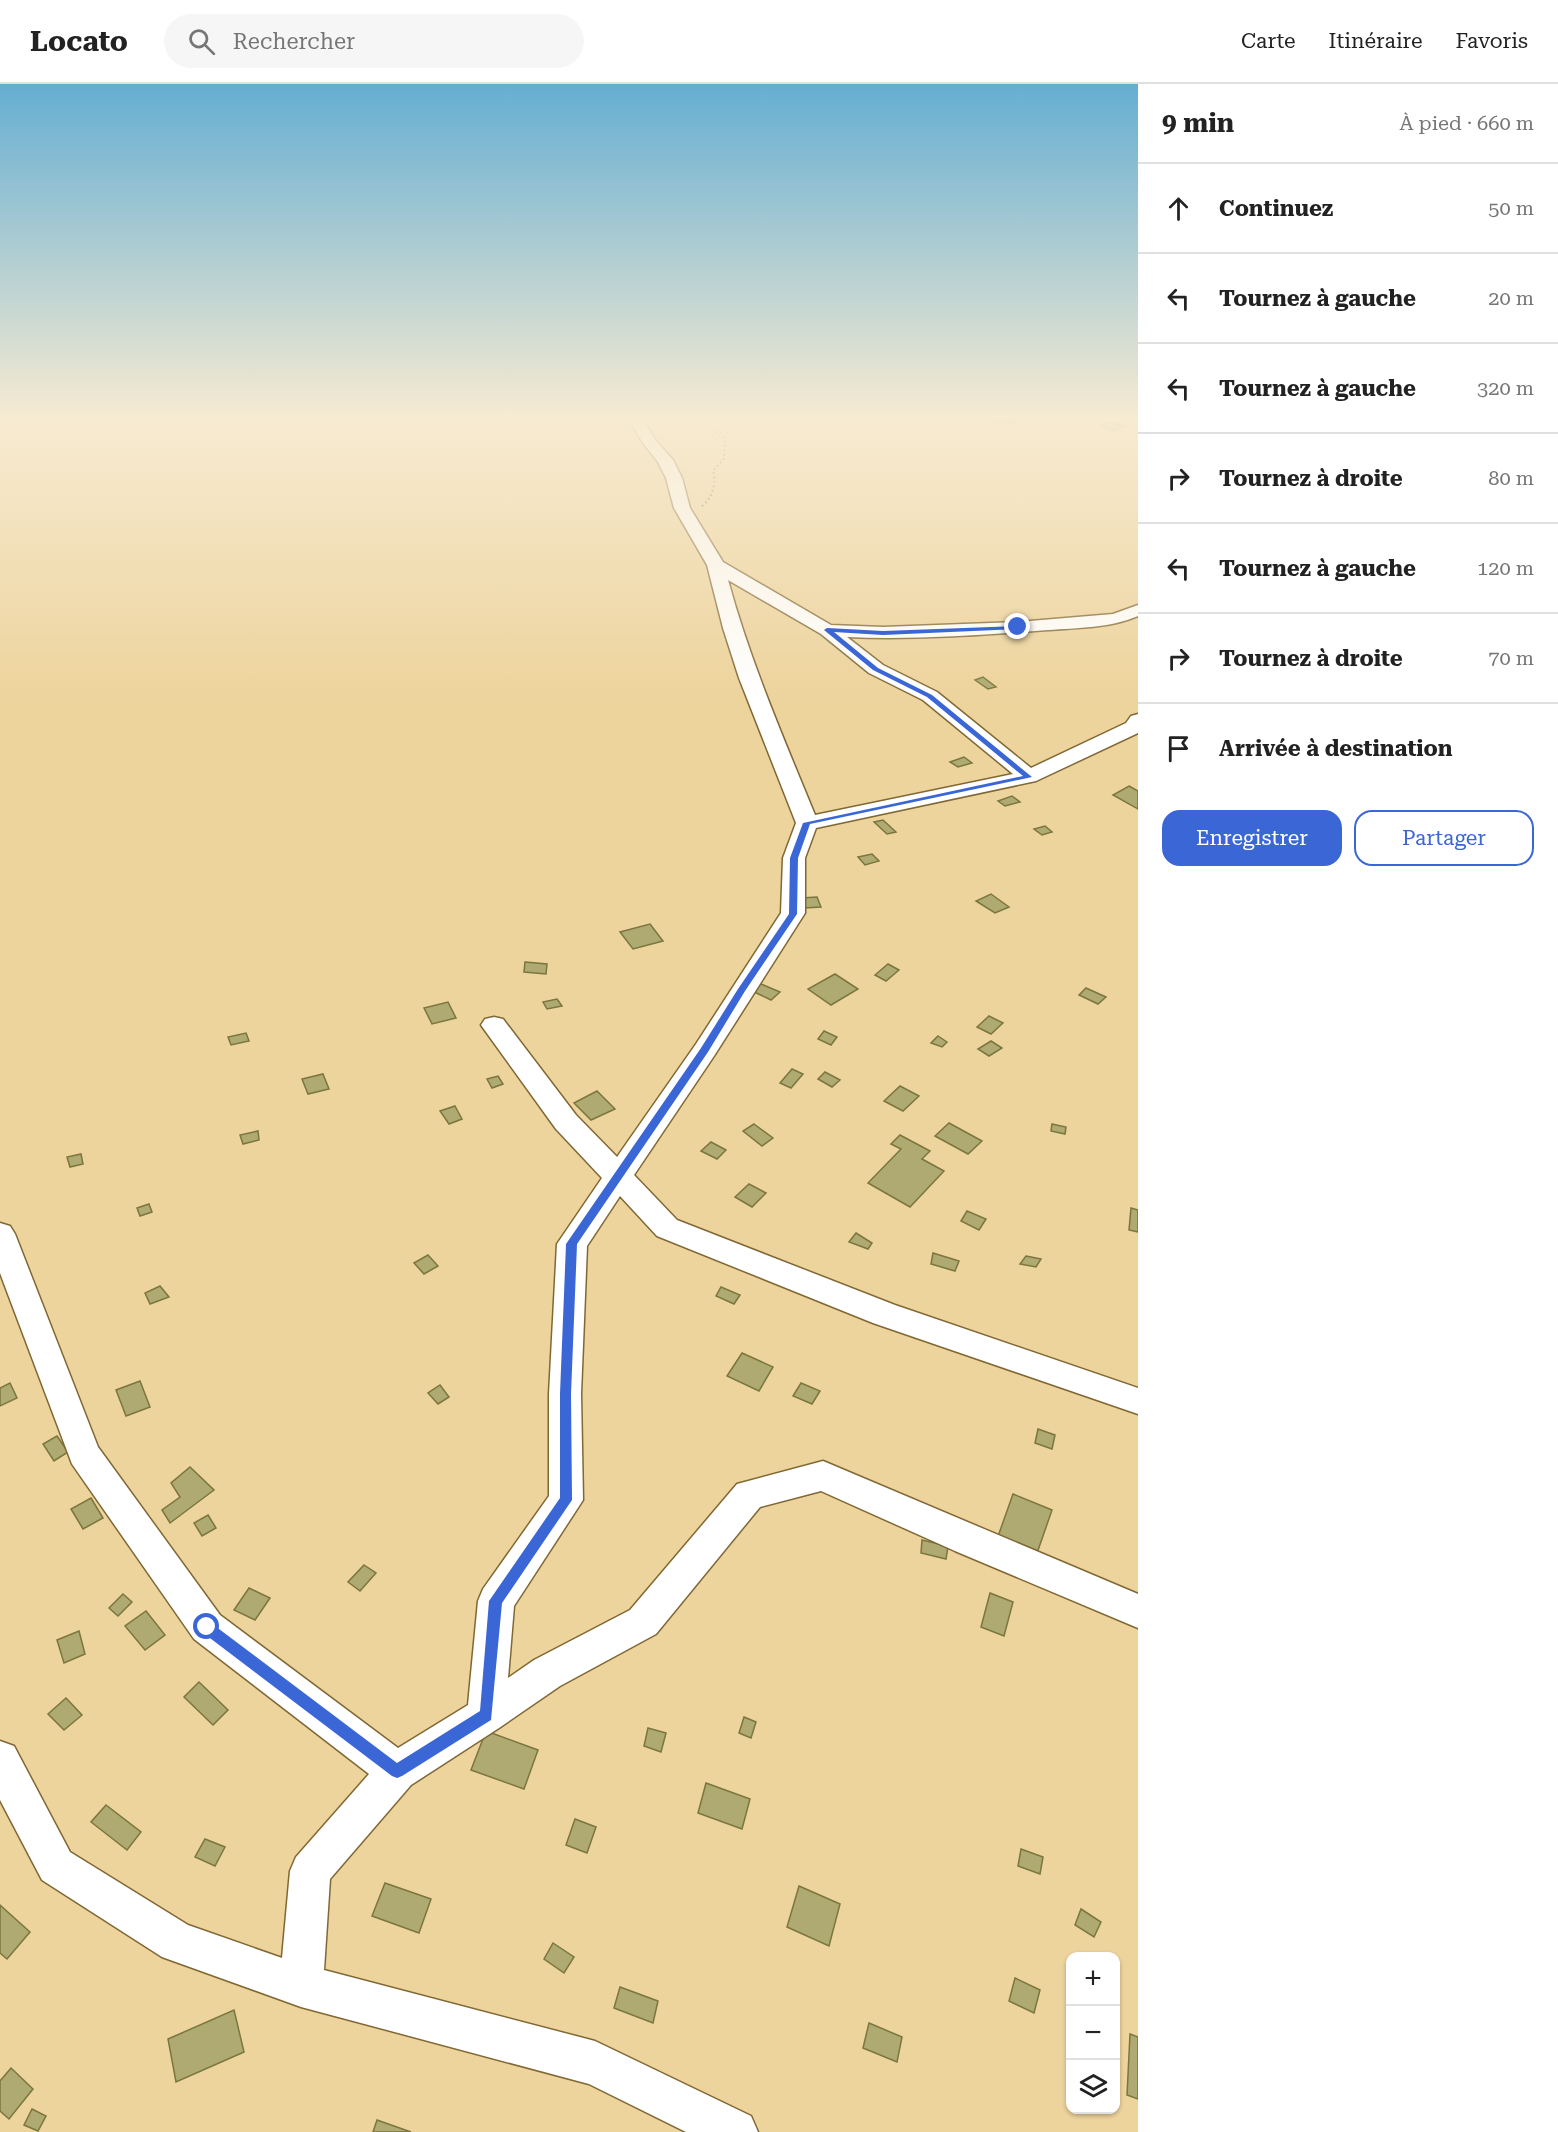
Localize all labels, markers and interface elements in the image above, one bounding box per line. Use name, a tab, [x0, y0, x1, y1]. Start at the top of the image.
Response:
search box	[164, 14, 584, 68]
text: Locato	[30, 25, 128, 58]
icon: search	[185, 25, 218, 58]
text: Rechercher	[233, 29, 355, 54]
text: Carte	[1241, 29, 1296, 53]
text: Itinéraire	[1329, 29, 1423, 53]
text: Favoris	[1456, 29, 1528, 53]
text: 9 min	[1162, 108, 1234, 138]
text: À pied · 660 m	[1400, 111, 1534, 135]
icon: ahead	[1162, 192, 1195, 225]
text: Continuez	[1219, 196, 1333, 221]
text: 50 m	[1488, 196, 1534, 220]
icon: left	[1162, 282, 1195, 315]
text: Tournez à gauche	[1219, 286, 1416, 311]
text: 20 m	[1488, 286, 1534, 310]
icon: left	[1162, 372, 1195, 405]
text: Tournez à gauche	[1219, 376, 1416, 401]
text: 320 m	[1477, 376, 1534, 400]
icon: right	[1162, 462, 1195, 495]
text: Tournez à droite	[1219, 466, 1403, 491]
text: 80 m	[1488, 466, 1534, 490]
icon: left	[1162, 552, 1195, 585]
text: Tournez à gauche	[1219, 556, 1416, 581]
text: 120 m	[1477, 556, 1534, 580]
route end	[1004, 613, 1030, 639]
icon: right	[1162, 642, 1195, 675]
text: Tournez à droite	[1219, 646, 1403, 671]
text: 70 m	[1488, 646, 1534, 670]
icon: arrive	[1162, 732, 1195, 765]
text: Arrivée à destination	[1219, 736, 1453, 761]
button: Enregistrer	[1162, 810, 1342, 866]
button: Partager	[1354, 810, 1534, 866]
route start	[193, 1613, 219, 1639]
map controls	[1066, 1952, 1120, 2114]
button: +	[1066, 1952, 1120, 2006]
button: −	[1066, 2006, 1120, 2060]
button: layers	[1066, 2060, 1120, 2114]

